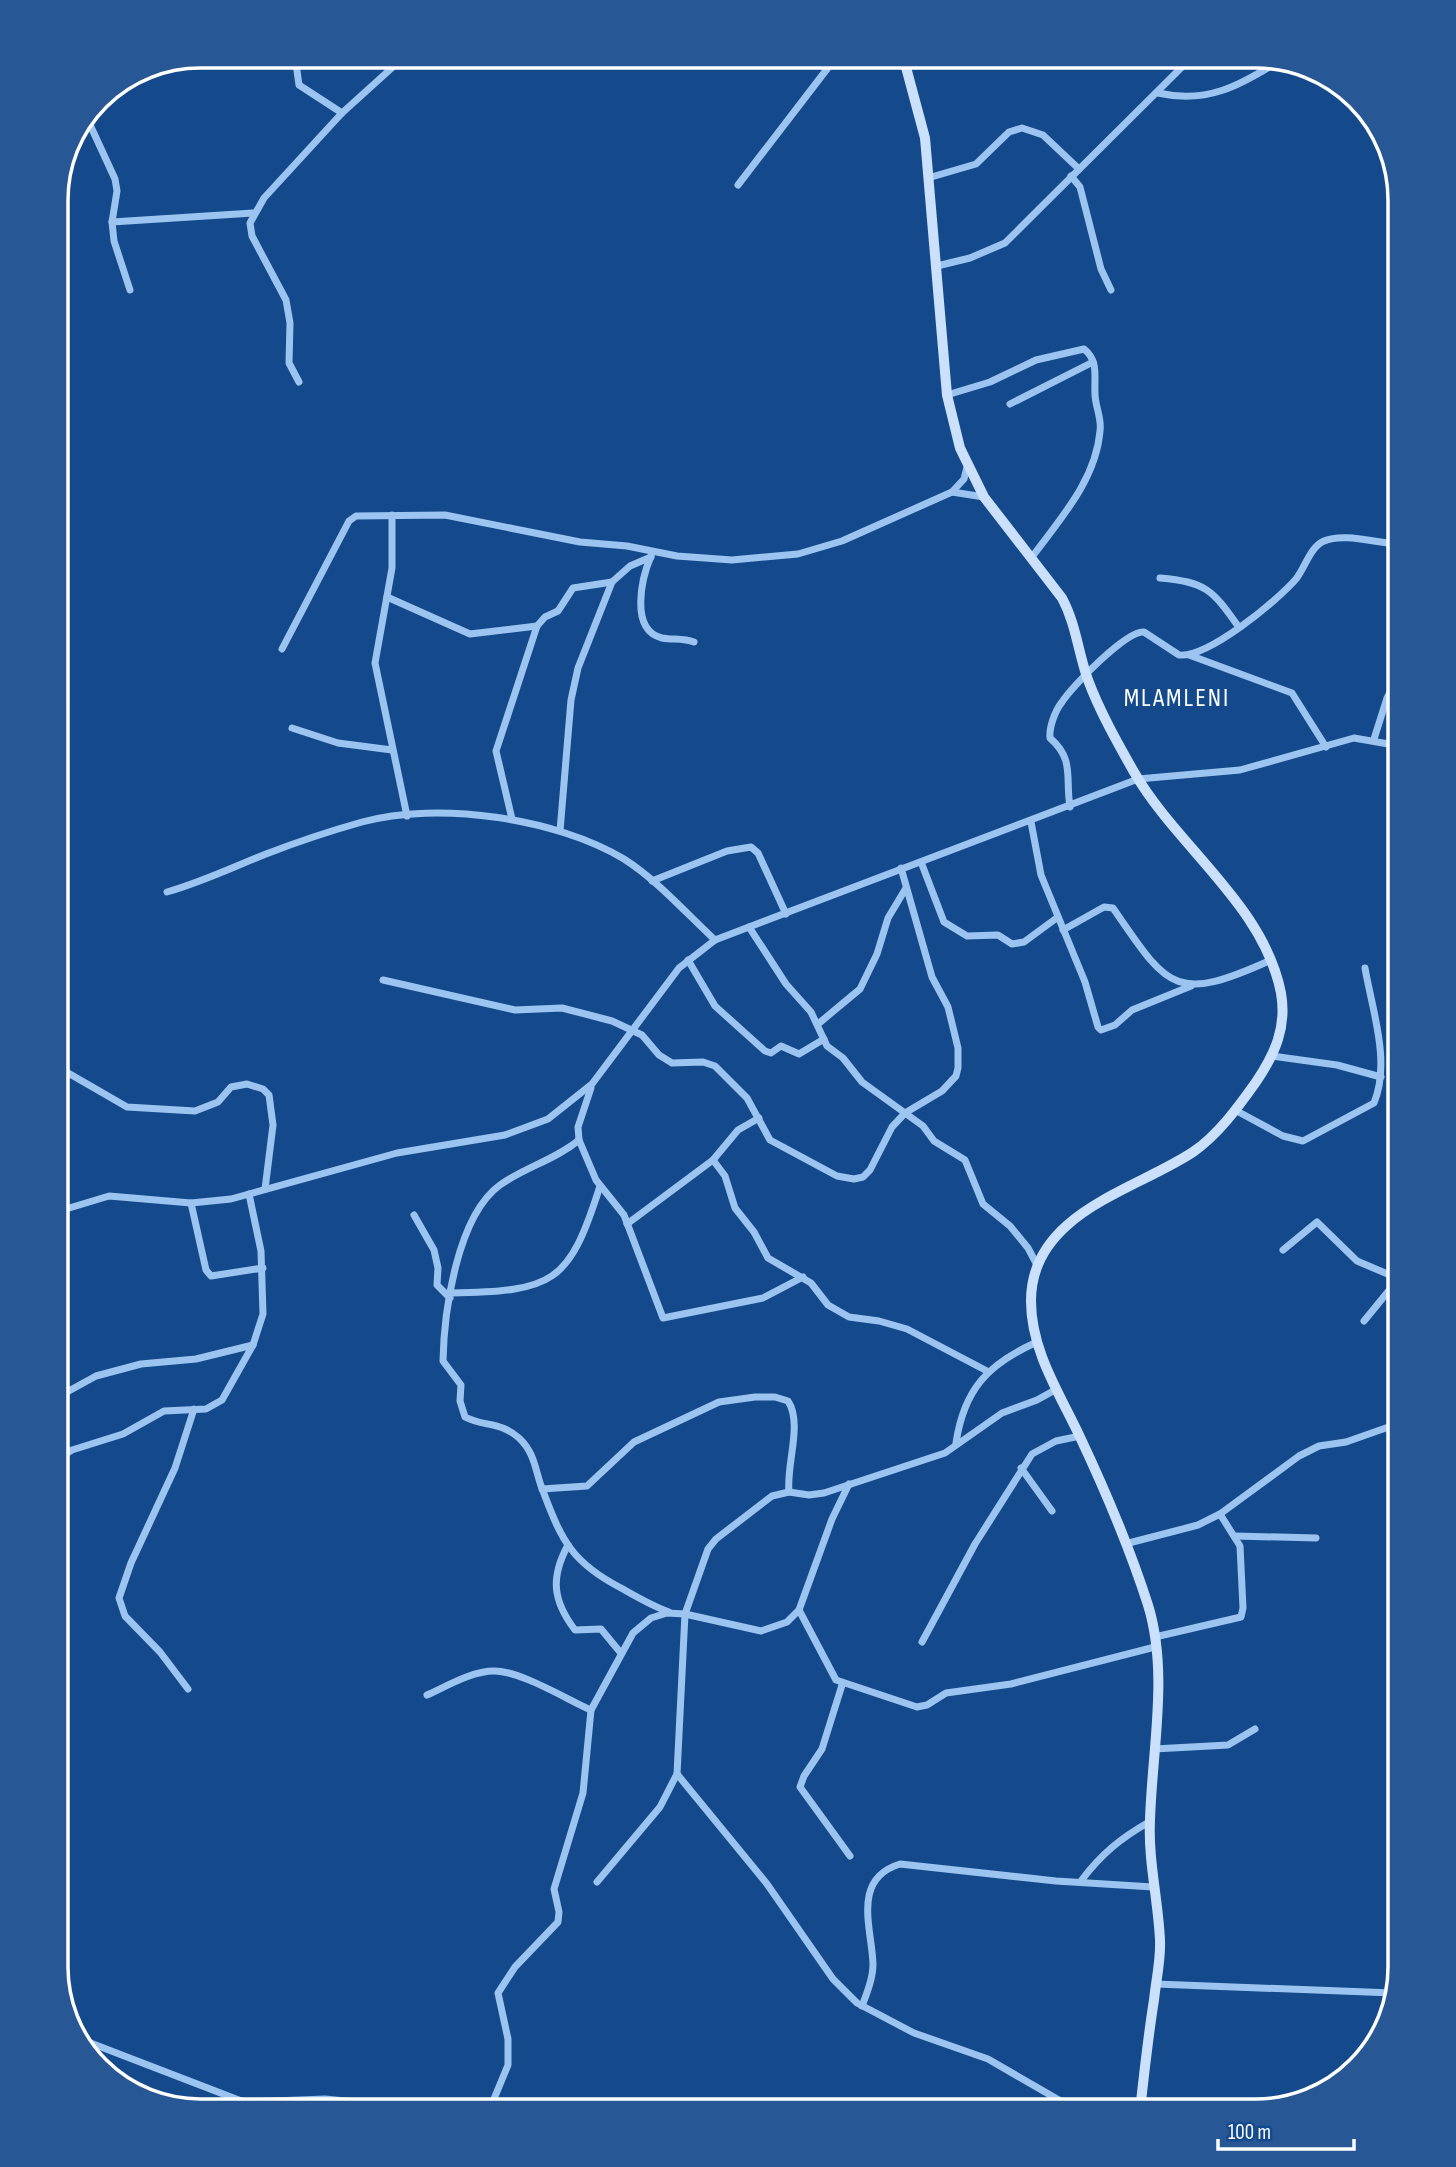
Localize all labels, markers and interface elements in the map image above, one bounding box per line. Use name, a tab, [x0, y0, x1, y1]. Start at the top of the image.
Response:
district label: MLAMLENI	[1124, 683, 1230, 714]
scale bar	[1218, 2108, 1354, 2152]
text: 100 m	[1228, 2120, 1271, 2145]

